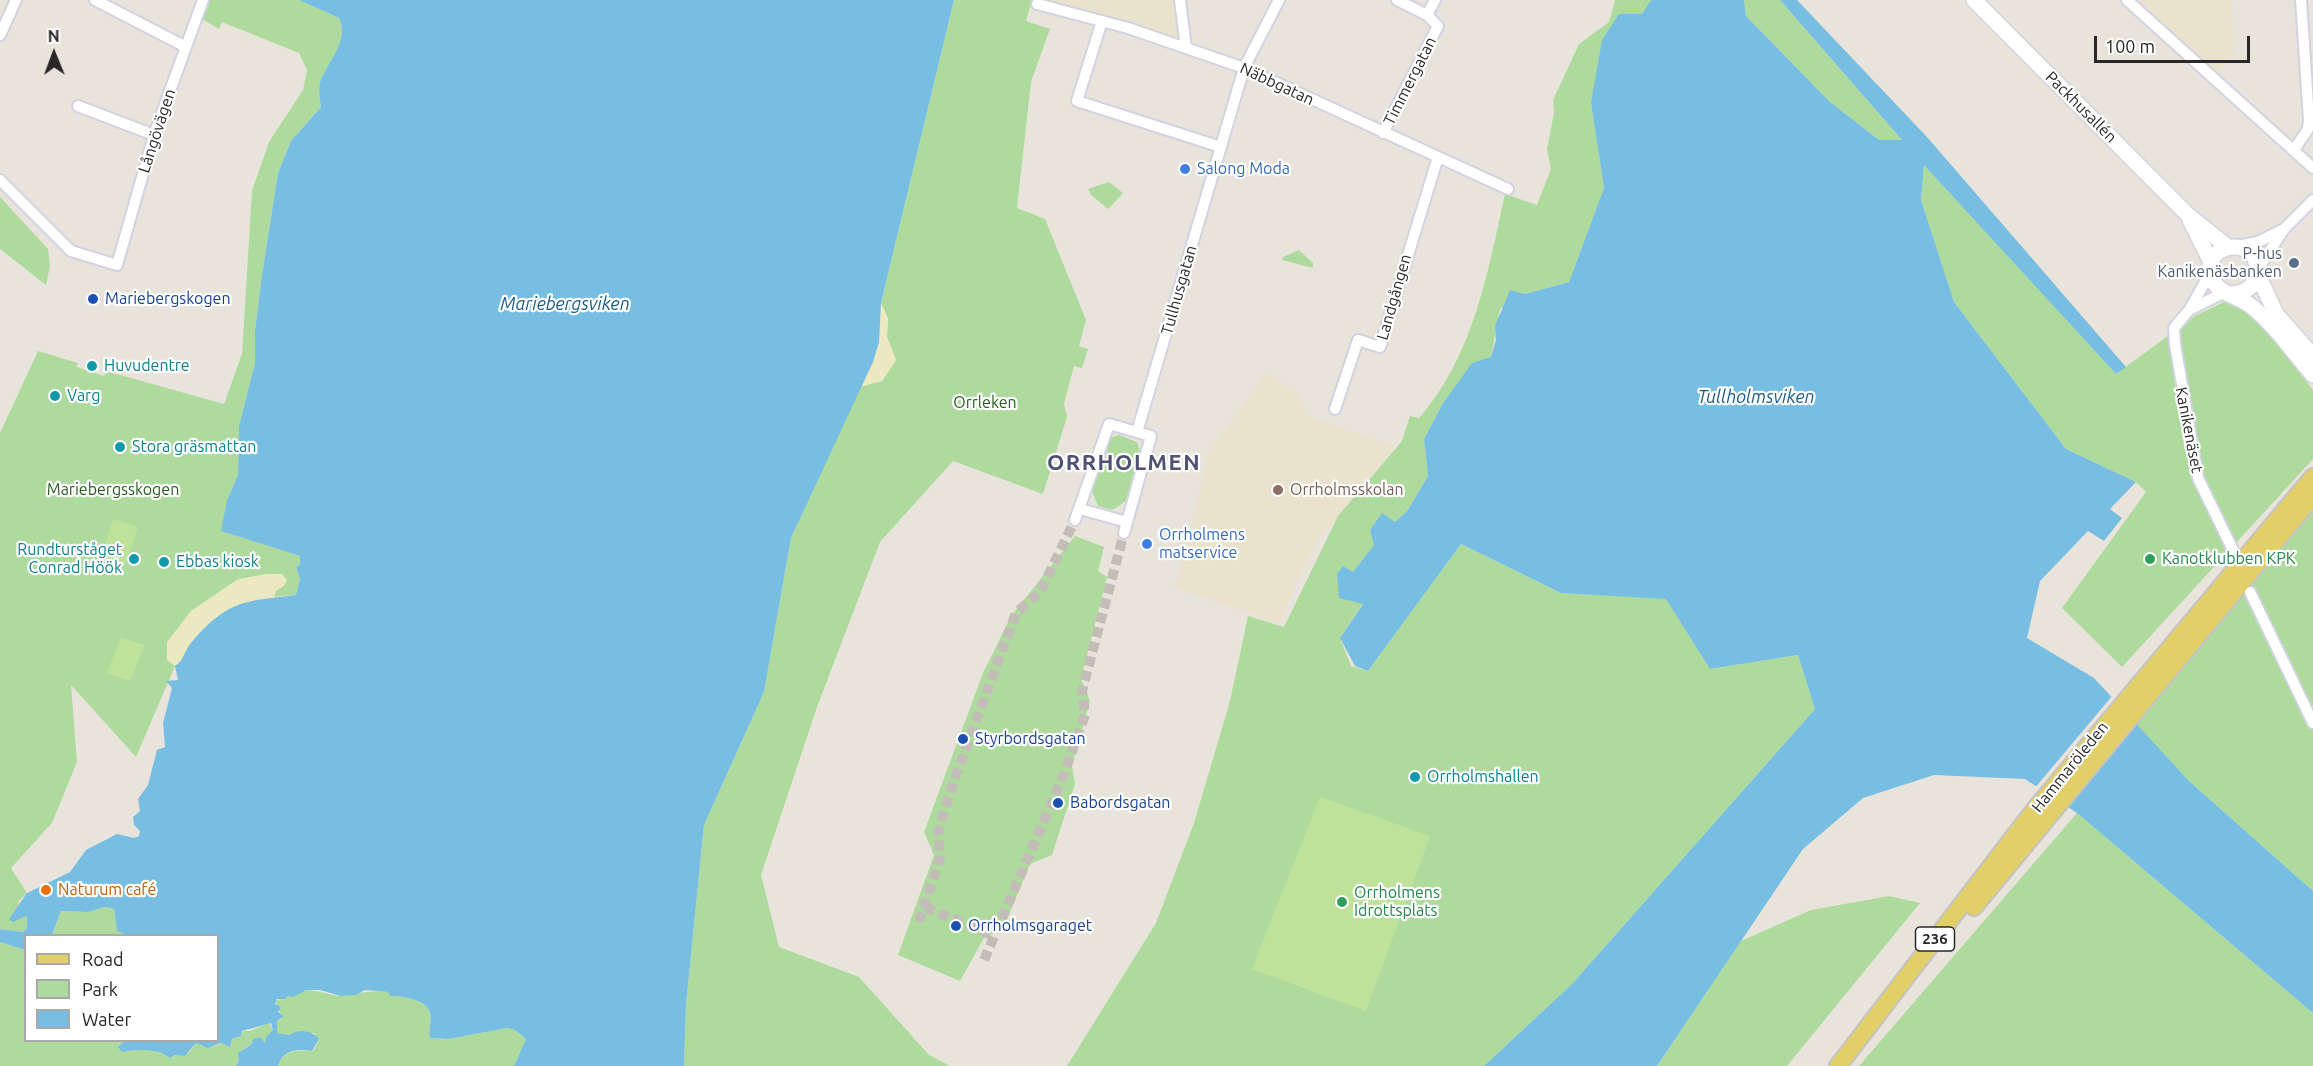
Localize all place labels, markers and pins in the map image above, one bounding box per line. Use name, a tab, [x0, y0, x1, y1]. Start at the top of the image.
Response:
place label: Salong Moda	[1197, 159, 1290, 179]
marker: Salong Moda	[1178, 162, 1192, 176]
place label: P-hus Kanikenäsbanken	[2158, 244, 2282, 282]
marker: P-hus Kanikenäsbanken	[2287, 256, 2301, 270]
place label: Mariebergskogen	[105, 289, 231, 309]
marker: Mariebergskogen	[86, 292, 100, 306]
place label: Huvudentre	[104, 356, 190, 376]
marker: Huvudentre	[85, 359, 99, 373]
place label: Varg	[67, 386, 100, 406]
marker: Varg	[48, 389, 62, 403]
place label: Stora gräsmattan	[132, 437, 256, 457]
marker: Stora gräsmattan	[113, 440, 127, 454]
place label: Orrholmsskolan	[1290, 480, 1404, 500]
marker: Orrholmsskolan	[1271, 483, 1285, 497]
place label: Orrholmens matservice	[1159, 525, 1245, 563]
marker: Orrholmens matservice	[1140, 537, 1154, 551]
place label: Rundturståget Conrad Höök	[17, 540, 122, 578]
place label: Kanotklubben KPK	[2162, 549, 2296, 569]
marker: Rundturståget Conrad Höök	[127, 552, 141, 566]
place label: Ebbas kiosk	[176, 552, 259, 572]
marker: Kanotklubben KPK	[2143, 552, 2157, 566]
marker: Ebbas kiosk	[157, 555, 171, 569]
place label: Styrbordsgatan	[975, 729, 1086, 749]
marker: Styrbordsgatan	[956, 732, 970, 746]
place label: Orrholmshallen	[1427, 767, 1539, 787]
marker: Orrholmshallen	[1408, 770, 1422, 784]
place label: Babordsgatan	[1070, 793, 1170, 813]
marker: Babordsgatan	[1051, 796, 1065, 810]
place label: Naturum café	[58, 880, 156, 900]
marker: Naturum café	[39, 883, 53, 897]
place label: Orrholmens Idrottsplats	[1354, 883, 1440, 921]
marker: Orrholmens Idrottsplats	[1335, 895, 1349, 909]
place label: Orrholmsgaraget	[968, 916, 1092, 936]
marker: Orrholmsgaraget	[949, 919, 963, 933]

